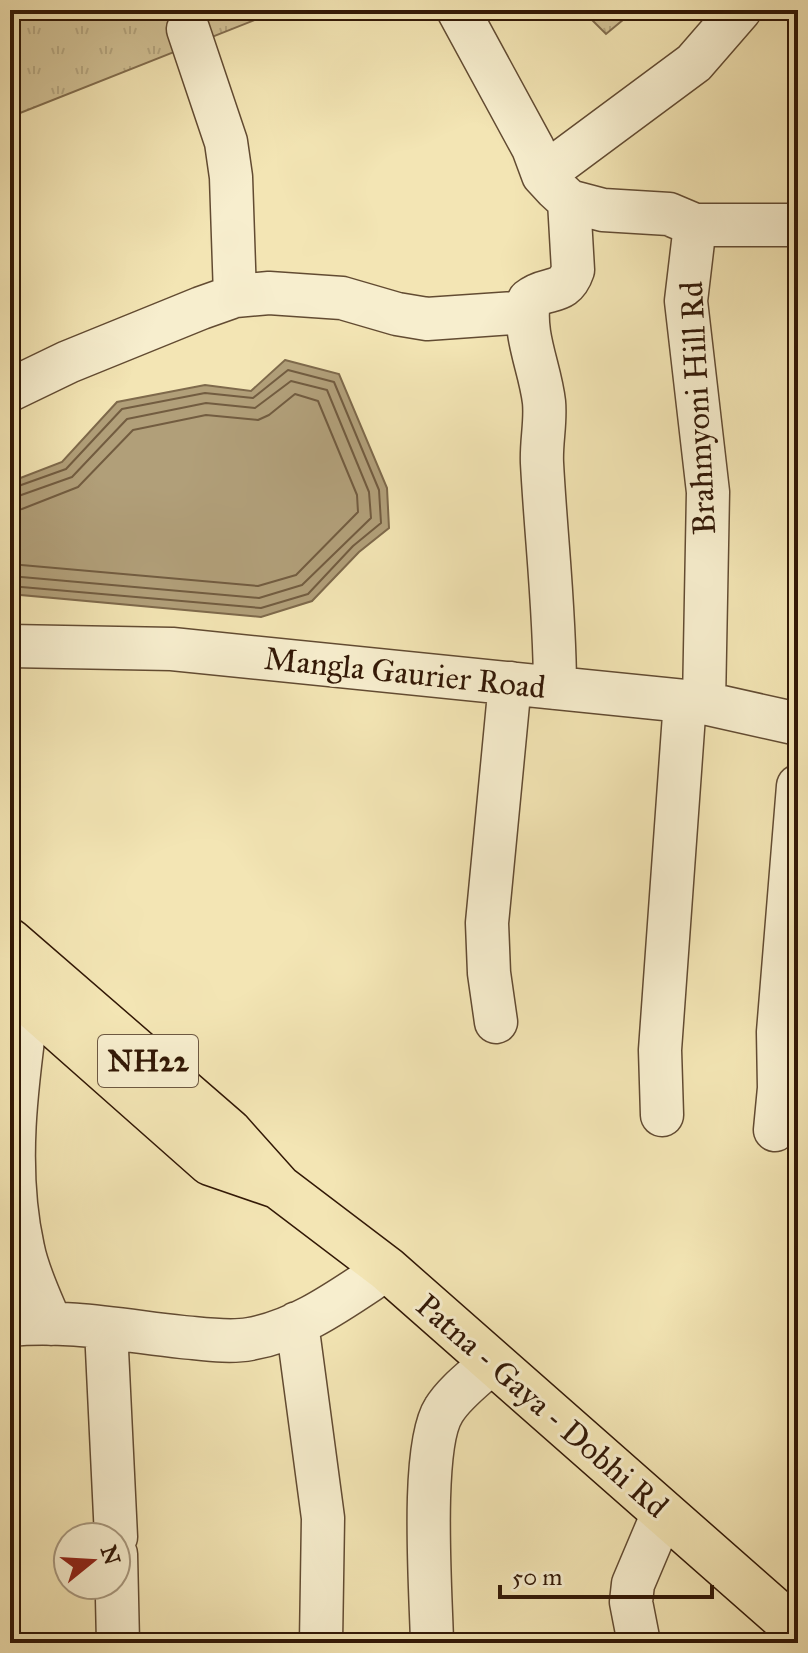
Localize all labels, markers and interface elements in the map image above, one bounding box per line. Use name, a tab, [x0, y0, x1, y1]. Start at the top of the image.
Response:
street label: Brahmyoni Hill Rd	[672, 280, 724, 536]
street label: Mangla Gaurier Road	[262, 639, 548, 707]
road number: NH22	[98, 1035, 198, 1087]
street label: Patna - Gaya - Dobhi Rd	[408, 1286, 676, 1526]
north arrow	[52, 1521, 132, 1601]
text: N	[95, 1542, 126, 1568]
scale bar	[500, 1549, 712, 1599]
text: 50 m	[512, 1562, 562, 1592]

